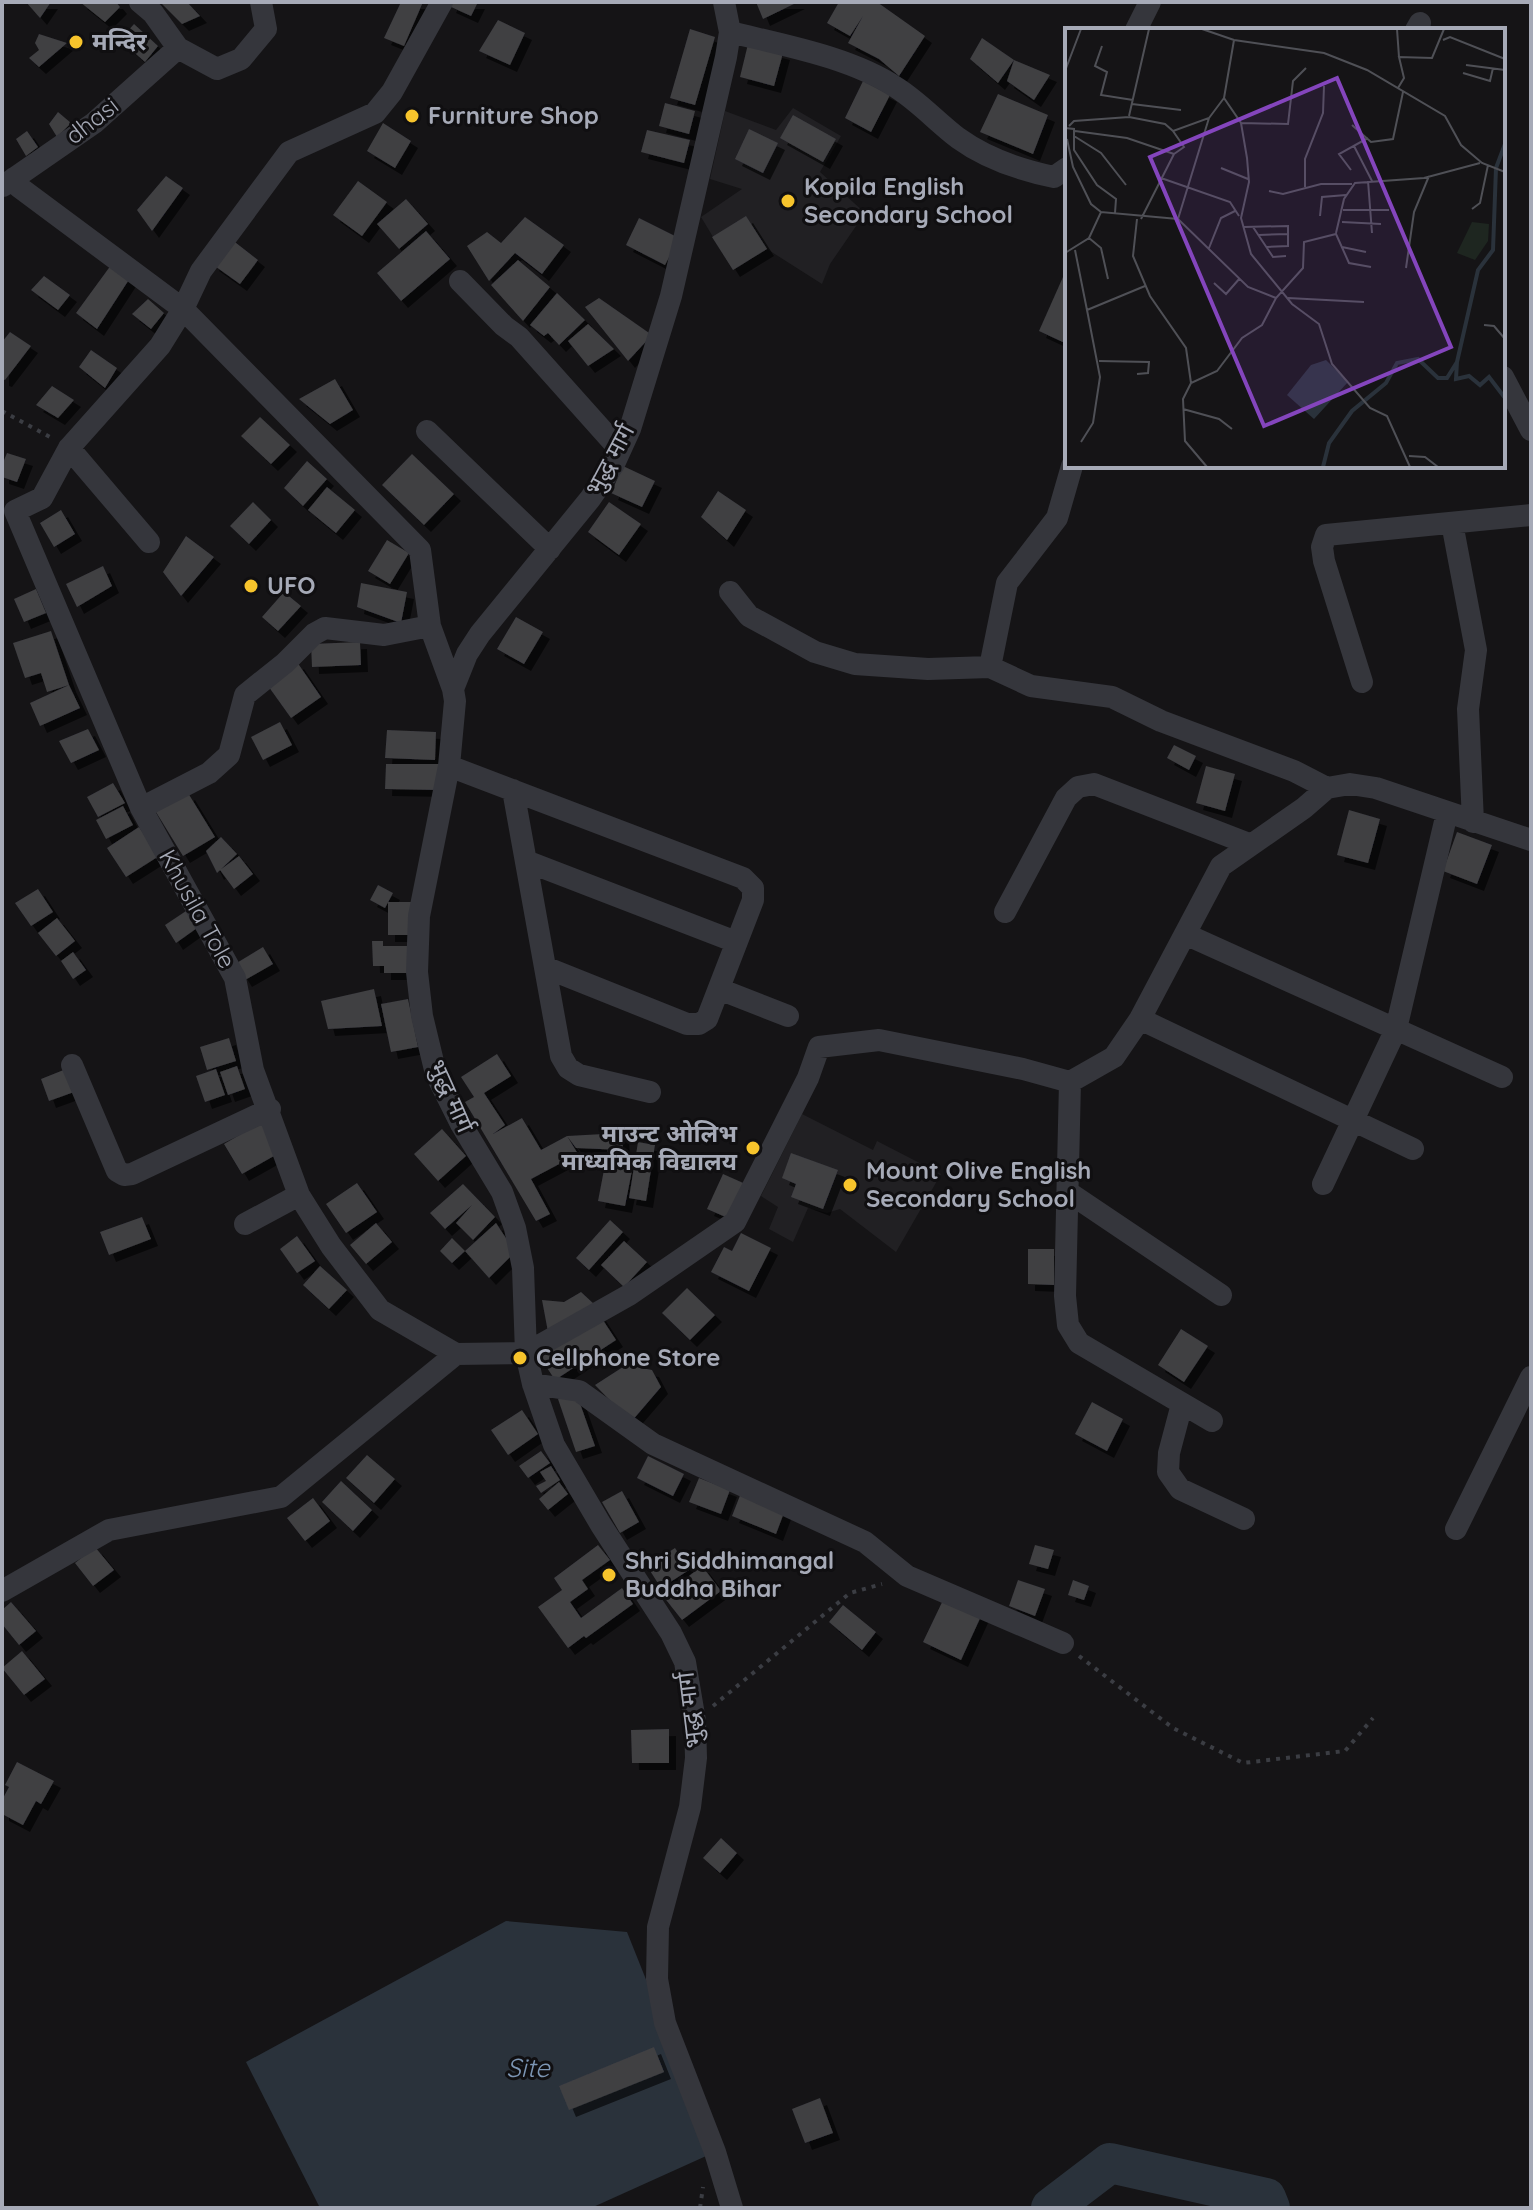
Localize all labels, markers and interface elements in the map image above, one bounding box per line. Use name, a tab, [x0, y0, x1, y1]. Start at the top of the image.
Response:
place label: मन्दिर	[92, 26, 147, 56]
inset map	[1065, 28, 1505, 468]
marker: मन्दिर	[67, 33, 85, 51]
street label: dhasi	[59, 90, 124, 150]
place label: Furniture Shop	[428, 100, 599, 130]
marker: Furniture Shop	[403, 107, 421, 125]
place label: Kopila English Secondary School	[804, 171, 1013, 229]
marker: Kopila English Secondary School	[779, 192, 797, 210]
street label: भुद्ध मार्ग	[578, 418, 642, 501]
place label: UFO	[267, 570, 315, 600]
marker: UFO	[242, 577, 260, 595]
street label: Khusila Tole	[153, 844, 243, 973]
street label: भुद्ध मार्ग	[422, 1054, 482, 1138]
place label: माउन्ट ओलिभ माध्यमिक विद्यालय	[561, 1118, 738, 1176]
marker: माउन्ट ओलिभ माध्यमिक विद्यालय	[744, 1139, 762, 1157]
place label: Mount Olive English Secondary School	[866, 1155, 1091, 1213]
marker: Mount Olive English Secondary School	[841, 1176, 859, 1194]
place label: Cellphone Store	[536, 1342, 721, 1372]
marker: Cellphone Store	[511, 1349, 529, 1367]
place label: Shri Siddhimangal Buddha Bihar	[625, 1545, 834, 1603]
marker: Shri Siddhimangal Buddha Bihar	[600, 1566, 618, 1584]
street label: भुद्ध मार्ग	[669, 1669, 710, 1750]
water label: Site	[506, 2051, 551, 2084]

